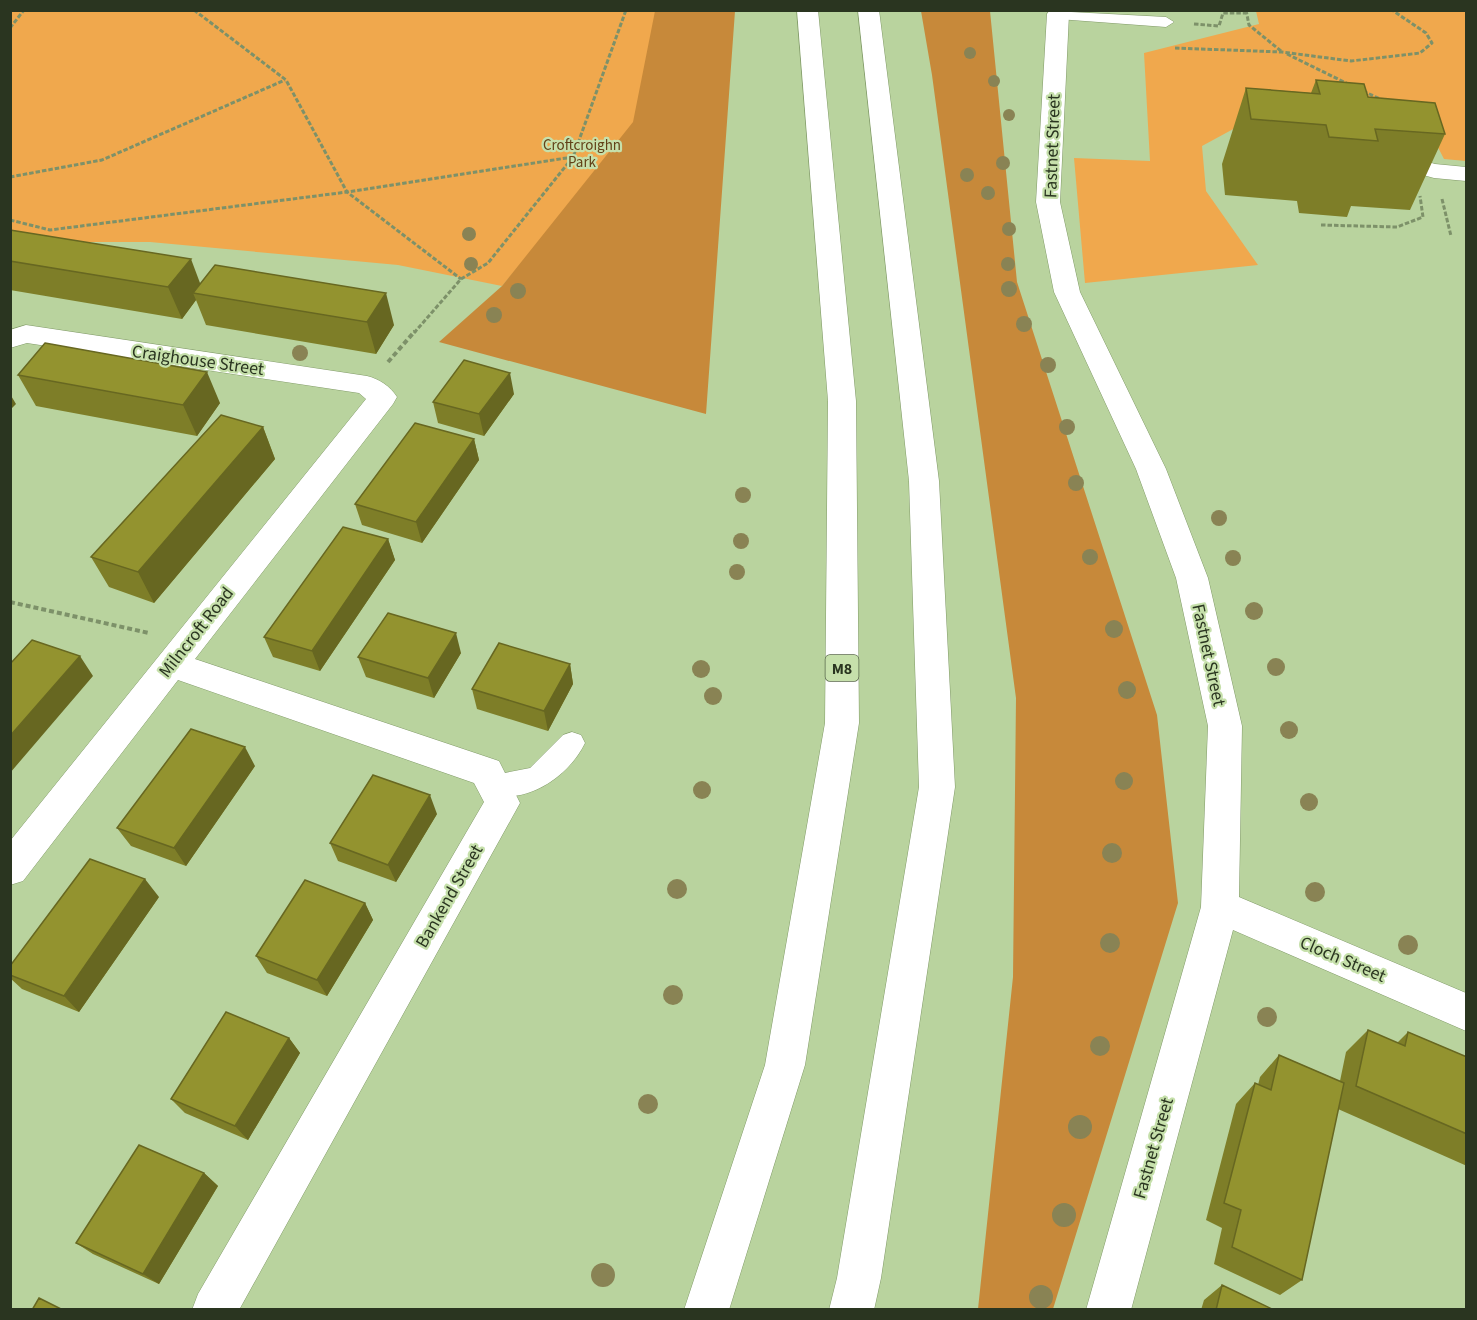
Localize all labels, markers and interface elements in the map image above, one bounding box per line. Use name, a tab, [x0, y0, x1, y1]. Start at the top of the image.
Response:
street label: Fastnet Street	[1038, 94, 1067, 198]
park label: Croftcroighn Park	[543, 135, 621, 173]
street label: Craighouse Street	[130, 339, 266, 382]
street label: Milncroft Road	[153, 582, 240, 683]
street label: Fastnet Street	[1185, 602, 1232, 709]
road number: M8	[826, 655, 858, 681]
street label: Bankend Street	[410, 840, 489, 953]
street label: Cloch Street	[1296, 930, 1390, 989]
street label: Fastnet Street	[1127, 1095, 1180, 1202]

